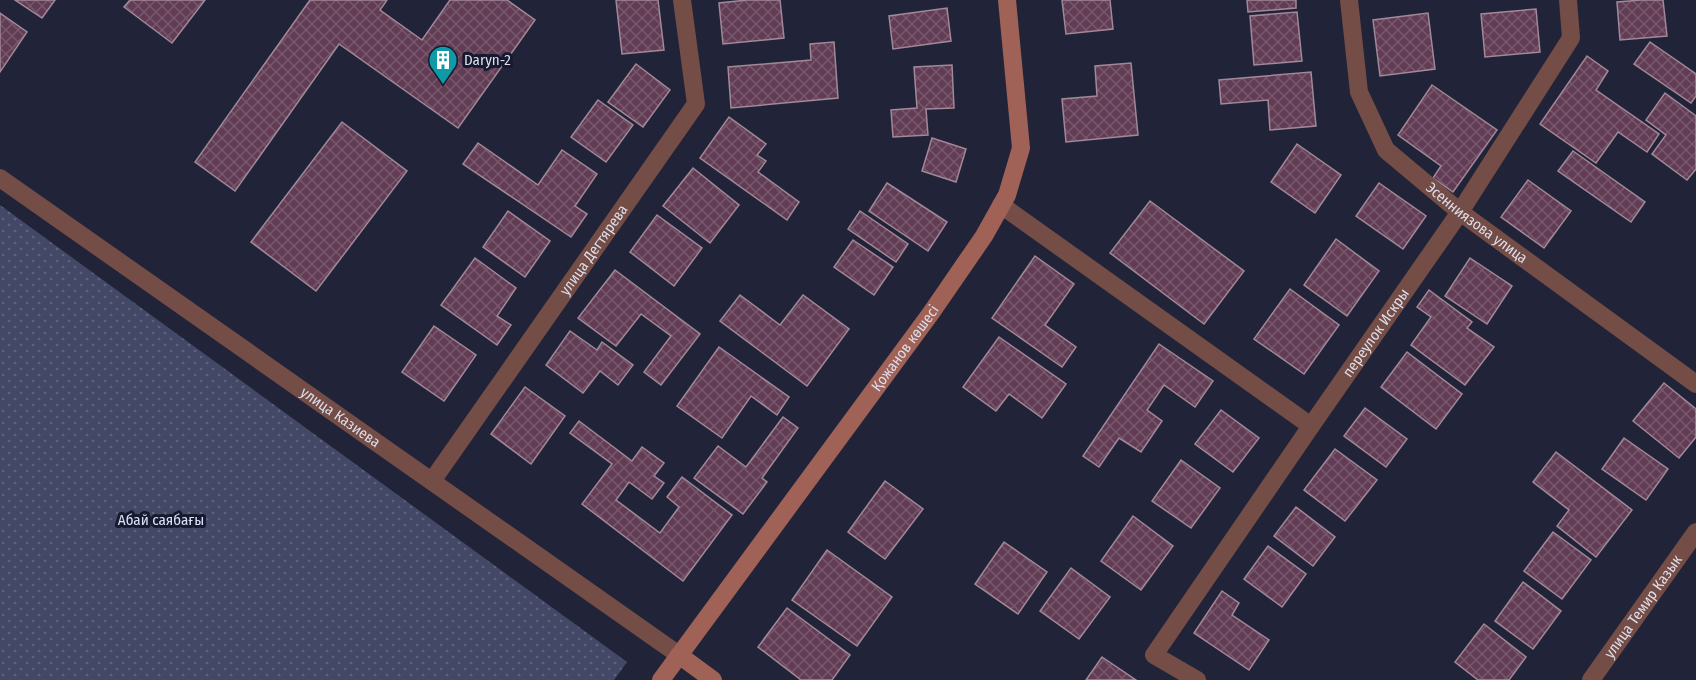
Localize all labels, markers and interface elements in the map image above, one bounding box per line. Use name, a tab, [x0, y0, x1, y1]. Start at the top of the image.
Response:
building icon: Daryn-2	[427, 44, 459, 86]
place label: Daryn-2	[464, 51, 511, 69]
street label: Эсенниязова улица	[1422, 178, 1531, 267]
street label: улица Дегтярева	[556, 201, 632, 299]
street label: переулок Искры	[1339, 285, 1413, 381]
street label: Қожанов көшесі	[867, 302, 943, 395]
street label: улица Казиева	[297, 383, 384, 451]
park label: Абай саябағы	[118, 511, 204, 529]
street label: улица Темир Казык	[1600, 551, 1686, 662]

